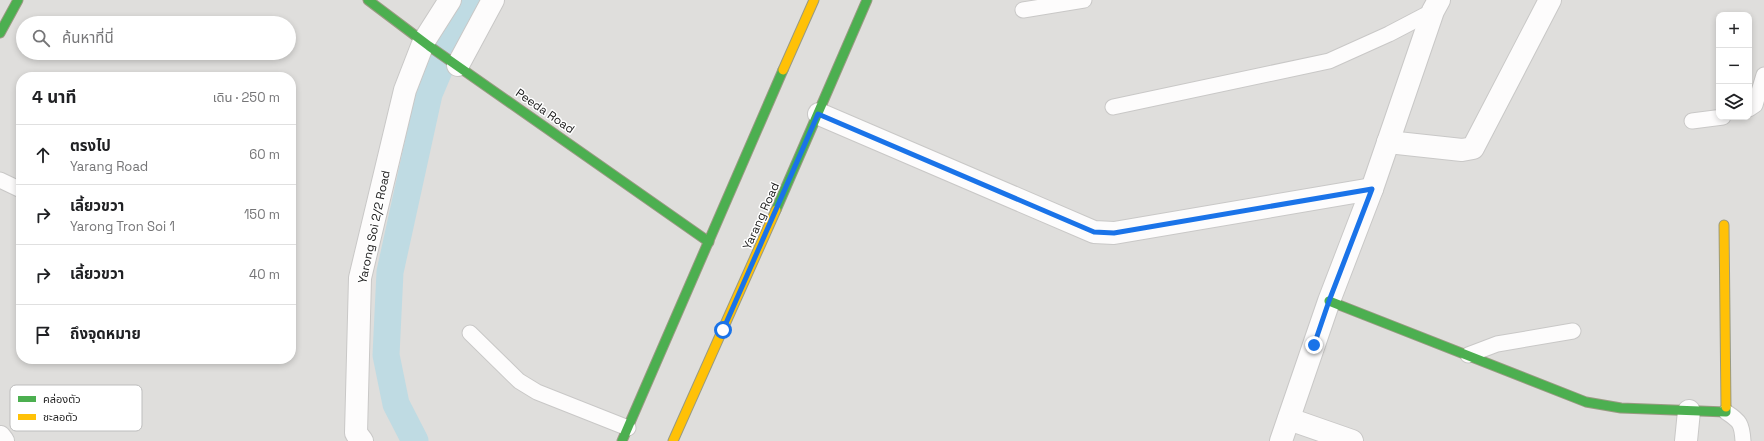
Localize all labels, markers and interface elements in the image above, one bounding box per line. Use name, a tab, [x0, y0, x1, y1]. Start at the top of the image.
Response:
map controls	[1716, 12, 1752, 120]
button: +	[1716, 12, 1752, 48]
search box	[16, 16, 296, 60]
icon: search	[30, 27, 52, 49]
text: ค้นหาที่นี่	[62, 28, 114, 47]
button: −	[1716, 48, 1752, 84]
button: layers	[1716, 84, 1752, 120]
street label: Peeda Road	[512, 85, 578, 137]
text: 4 นาที	[32, 86, 76, 108]
text: เดิน · 250 m	[213, 89, 280, 106]
text: ตรงไป	[70, 136, 111, 155]
icon: ahead	[32, 144, 54, 166]
text: 60 m	[249, 146, 280, 163]
text: Yarang Road	[70, 158, 148, 175]
street label: Yarong Soi 2/2 Road	[354, 169, 394, 285]
street label: Yarang Road	[739, 180, 783, 252]
text: เลี้ยวขวา	[70, 196, 124, 215]
icon: right	[32, 204, 54, 226]
text: 150 m	[244, 206, 280, 223]
text: Yarong Tron Soi 1	[70, 218, 175, 235]
icon: right	[32, 264, 54, 286]
text: เลี้ยวขวา	[70, 264, 124, 283]
text: 40 m	[249, 266, 280, 283]
route start	[714, 321, 732, 339]
icon: arrive	[32, 324, 54, 346]
text: ถึงจุดหมาย	[70, 324, 141, 343]
route end	[1305, 336, 1323, 354]
legend	[10, 385, 142, 431]
text: คล่องตัว	[43, 392, 81, 406]
text: ชะลอตัว	[43, 410, 78, 424]

